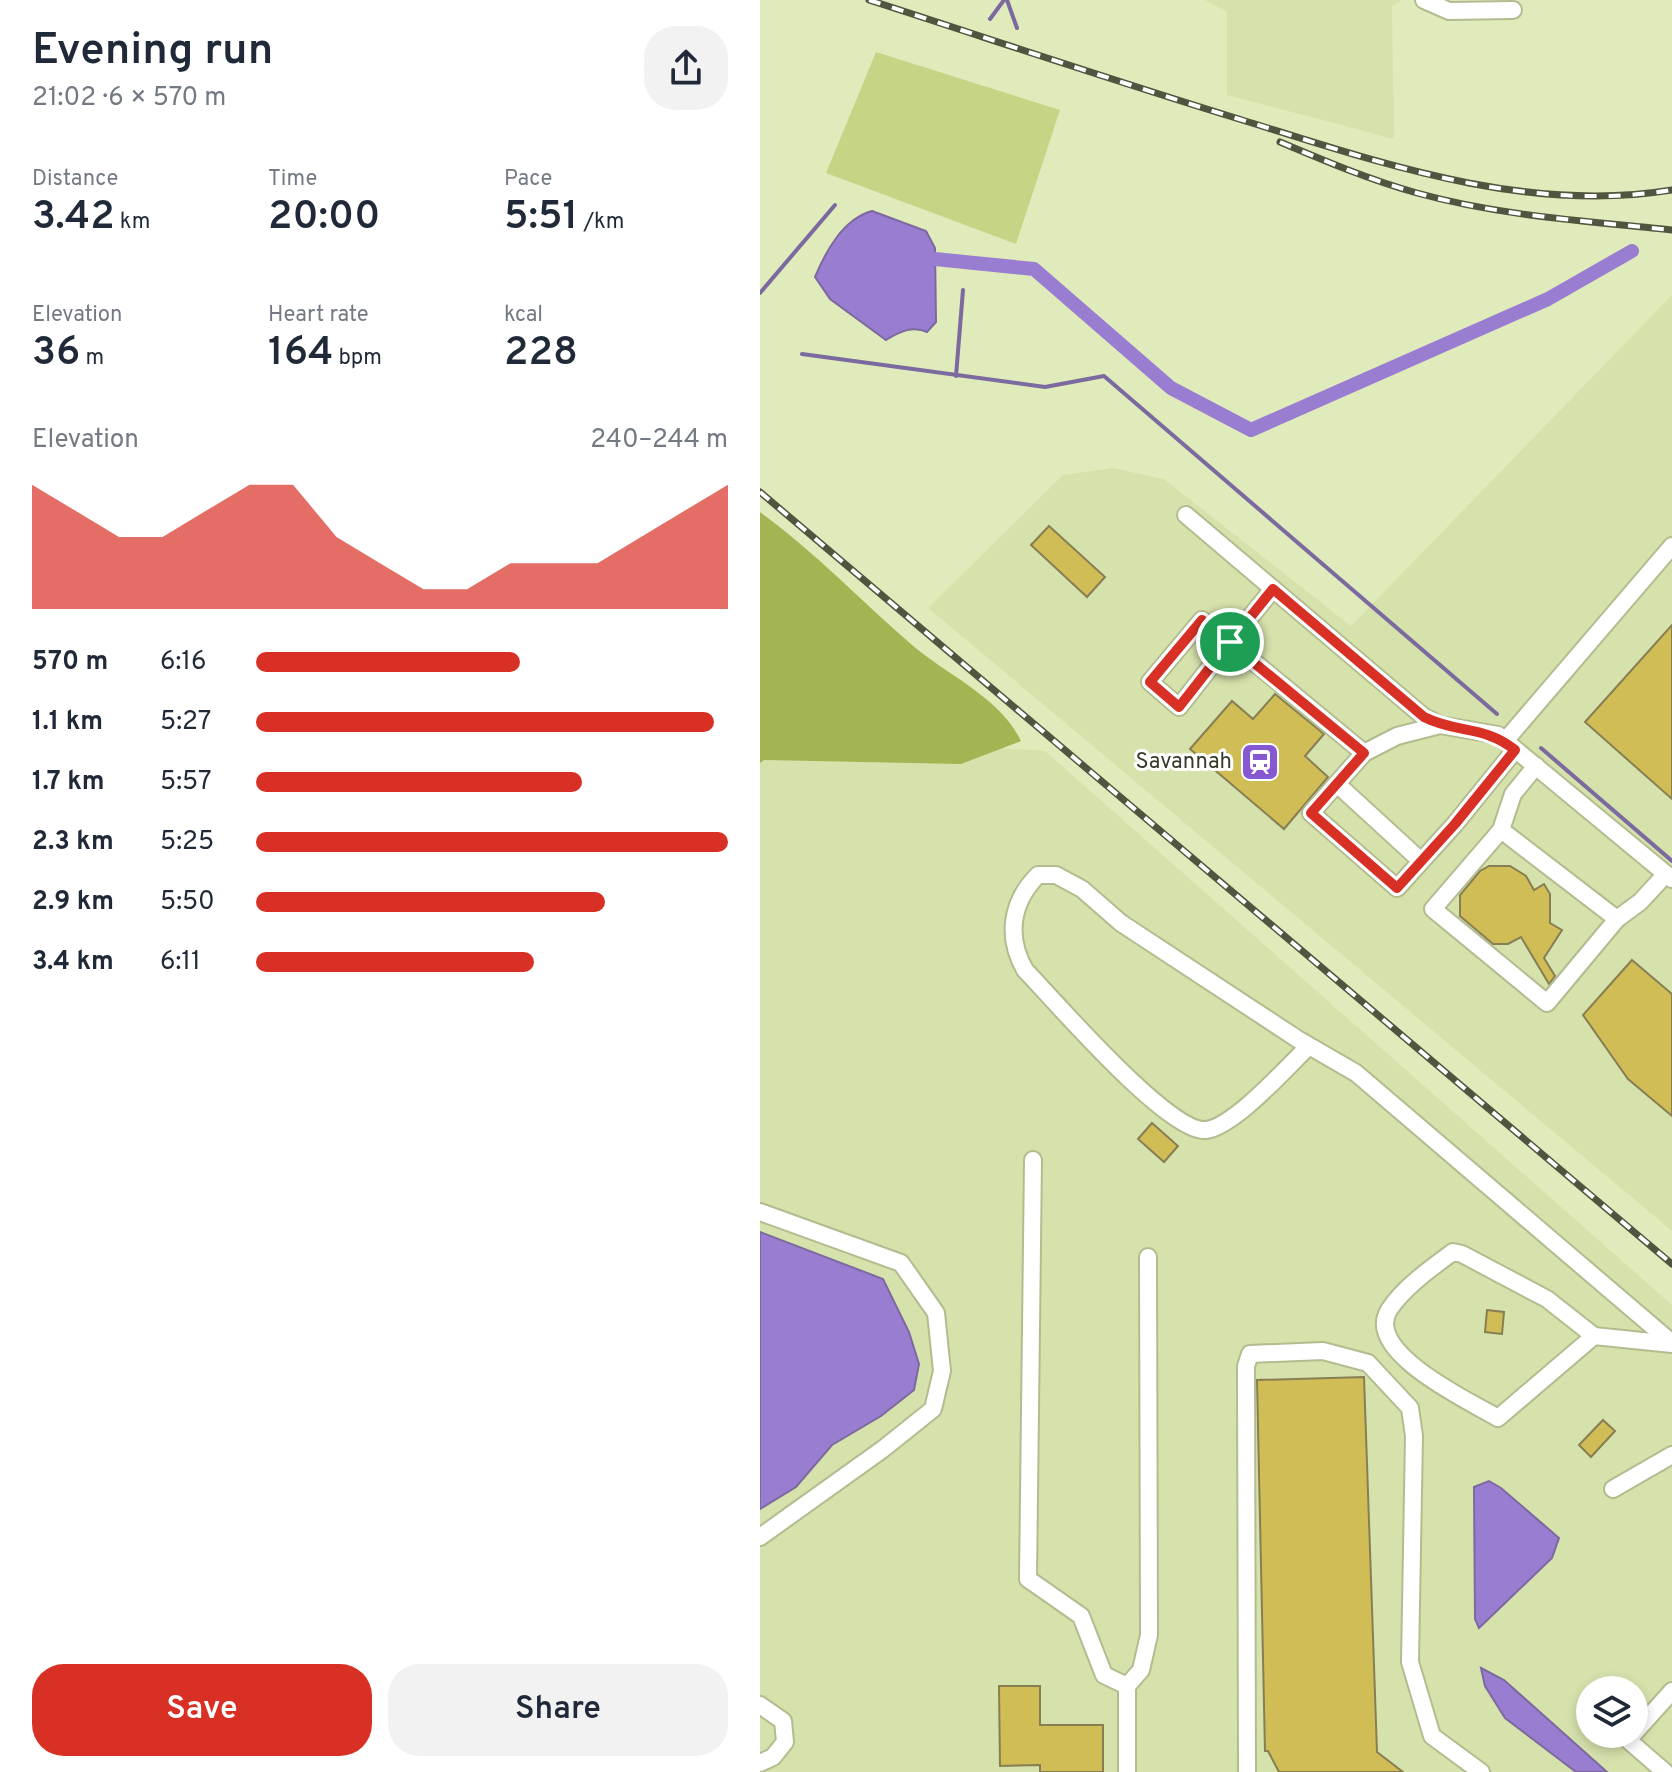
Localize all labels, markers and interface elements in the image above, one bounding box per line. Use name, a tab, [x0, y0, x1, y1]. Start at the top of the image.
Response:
text: Evening run	[32, 24, 273, 80]
button: share	[644, 26, 728, 110]
text: 21:02 · 6 × 570 m	[32, 82, 226, 115]
text: Distance	[32, 166, 118, 193]
text: Time	[268, 166, 317, 193]
text: Pace	[504, 166, 552, 193]
text: 3.42	[32, 193, 115, 243]
text: 20:00	[268, 193, 380, 243]
text: 5:51	[504, 193, 578, 243]
text: km	[115, 209, 150, 236]
text: /km	[578, 209, 624, 236]
text: Elevation	[32, 302, 122, 329]
text: Heart rate	[268, 302, 369, 329]
text: kcal	[504, 302, 543, 329]
text: 36	[32, 329, 80, 379]
text: 164	[268, 329, 333, 379]
text: 228	[504, 329, 578, 379]
text: m	[80, 345, 104, 372]
text: bpm	[333, 345, 382, 372]
text: Elevation	[32, 424, 139, 457]
text: 240–244 m	[590, 424, 728, 457]
pin	[1196, 608, 1264, 676]
icon: arrive	[1208, 620, 1252, 664]
text: 570 m	[32, 646, 108, 679]
text: 6:16	[160, 646, 207, 679]
text: 1.1 km	[32, 706, 103, 739]
text: 5:27	[160, 706, 211, 739]
station icon: Savannah	[1239, 741, 1281, 783]
place label: Savannah	[1135, 749, 1232, 776]
text: 1.7 km	[32, 766, 105, 799]
text: 5:57	[160, 766, 211, 799]
text: 2.3 km	[32, 826, 114, 859]
text: 5:25	[160, 826, 214, 859]
text: 2.9 km	[32, 886, 114, 919]
text: 5:50	[160, 886, 215, 919]
text: 3.4 km	[32, 946, 114, 979]
text: 6:11	[160, 946, 201, 979]
button: Save	[32, 1664, 372, 1756]
button: Share	[388, 1664, 728, 1756]
map controls	[1576, 1676, 1648, 1748]
button: layers	[1576, 1676, 1648, 1748]

